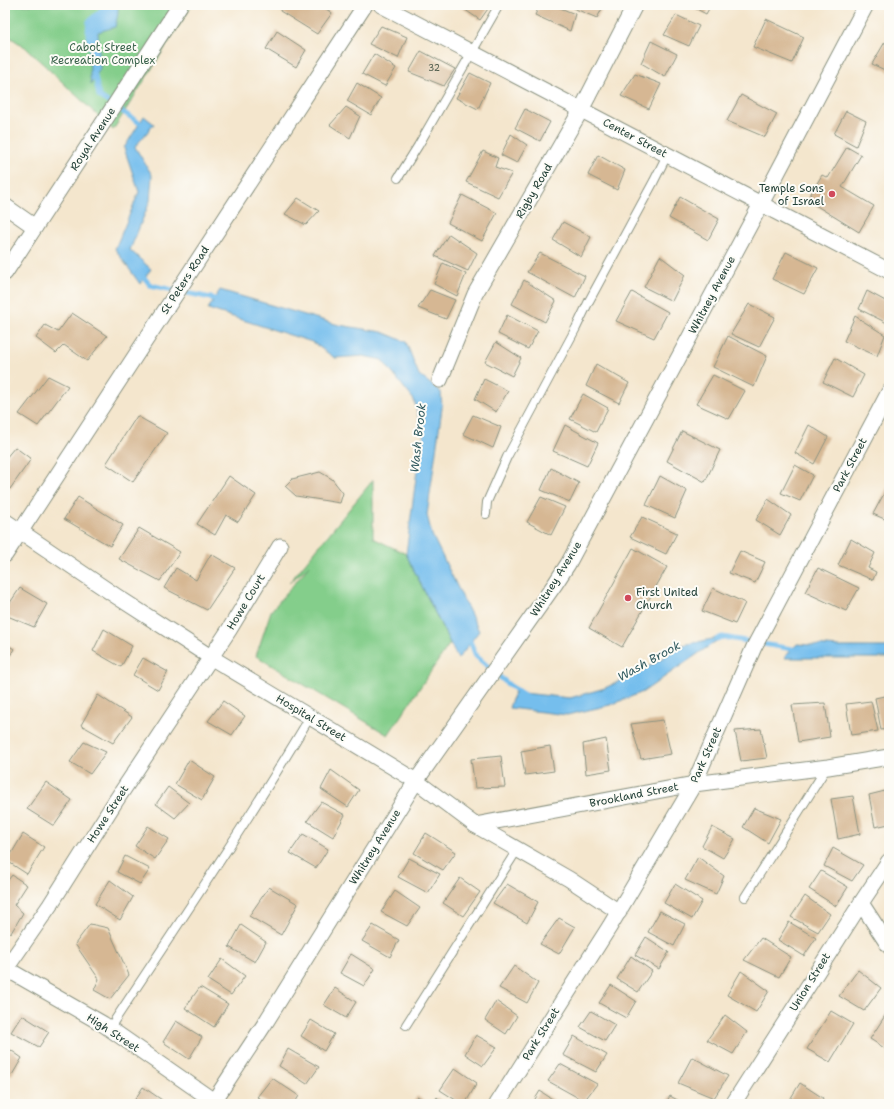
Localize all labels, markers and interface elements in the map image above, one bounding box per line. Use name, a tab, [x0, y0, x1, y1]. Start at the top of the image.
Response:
park label: Cabot Street Recreation Complex	[51, 40, 156, 68]
house number: 32	[428, 62, 440, 74]
street label: Royal Avenue	[67, 104, 119, 174]
street label: Center Street	[600, 115, 670, 161]
street label: Rigby Road	[512, 161, 556, 221]
place label: Temple Sons of Israel	[759, 181, 825, 209]
marker: Temple Sons of Israel	[827, 189, 837, 199]
street label: St Peters Road	[157, 243, 213, 317]
street label: Whitney Avenue	[685, 253, 739, 337]
water label: Wash Brook	[406, 402, 430, 474]
street label: Park Street	[829, 435, 871, 495]
street label: Whitney Avenue	[527, 538, 585, 620]
street label: Howe Court	[223, 571, 269, 633]
place label: First United Church	[636, 585, 698, 613]
marker: First United Church	[623, 593, 633, 603]
water label: Wash Brook	[615, 637, 683, 685]
street label: Hospital Street	[273, 691, 349, 745]
street label: Park Street	[687, 725, 725, 785]
street label: Brookland Street	[588, 779, 680, 811]
street label: Howe Street	[84, 782, 132, 846]
street label: Whitney Avenue	[346, 806, 404, 888]
street label: Union Street	[786, 950, 834, 1014]
street label: Park Street	[519, 1005, 563, 1063]
street label: High Street	[84, 1010, 143, 1056]

